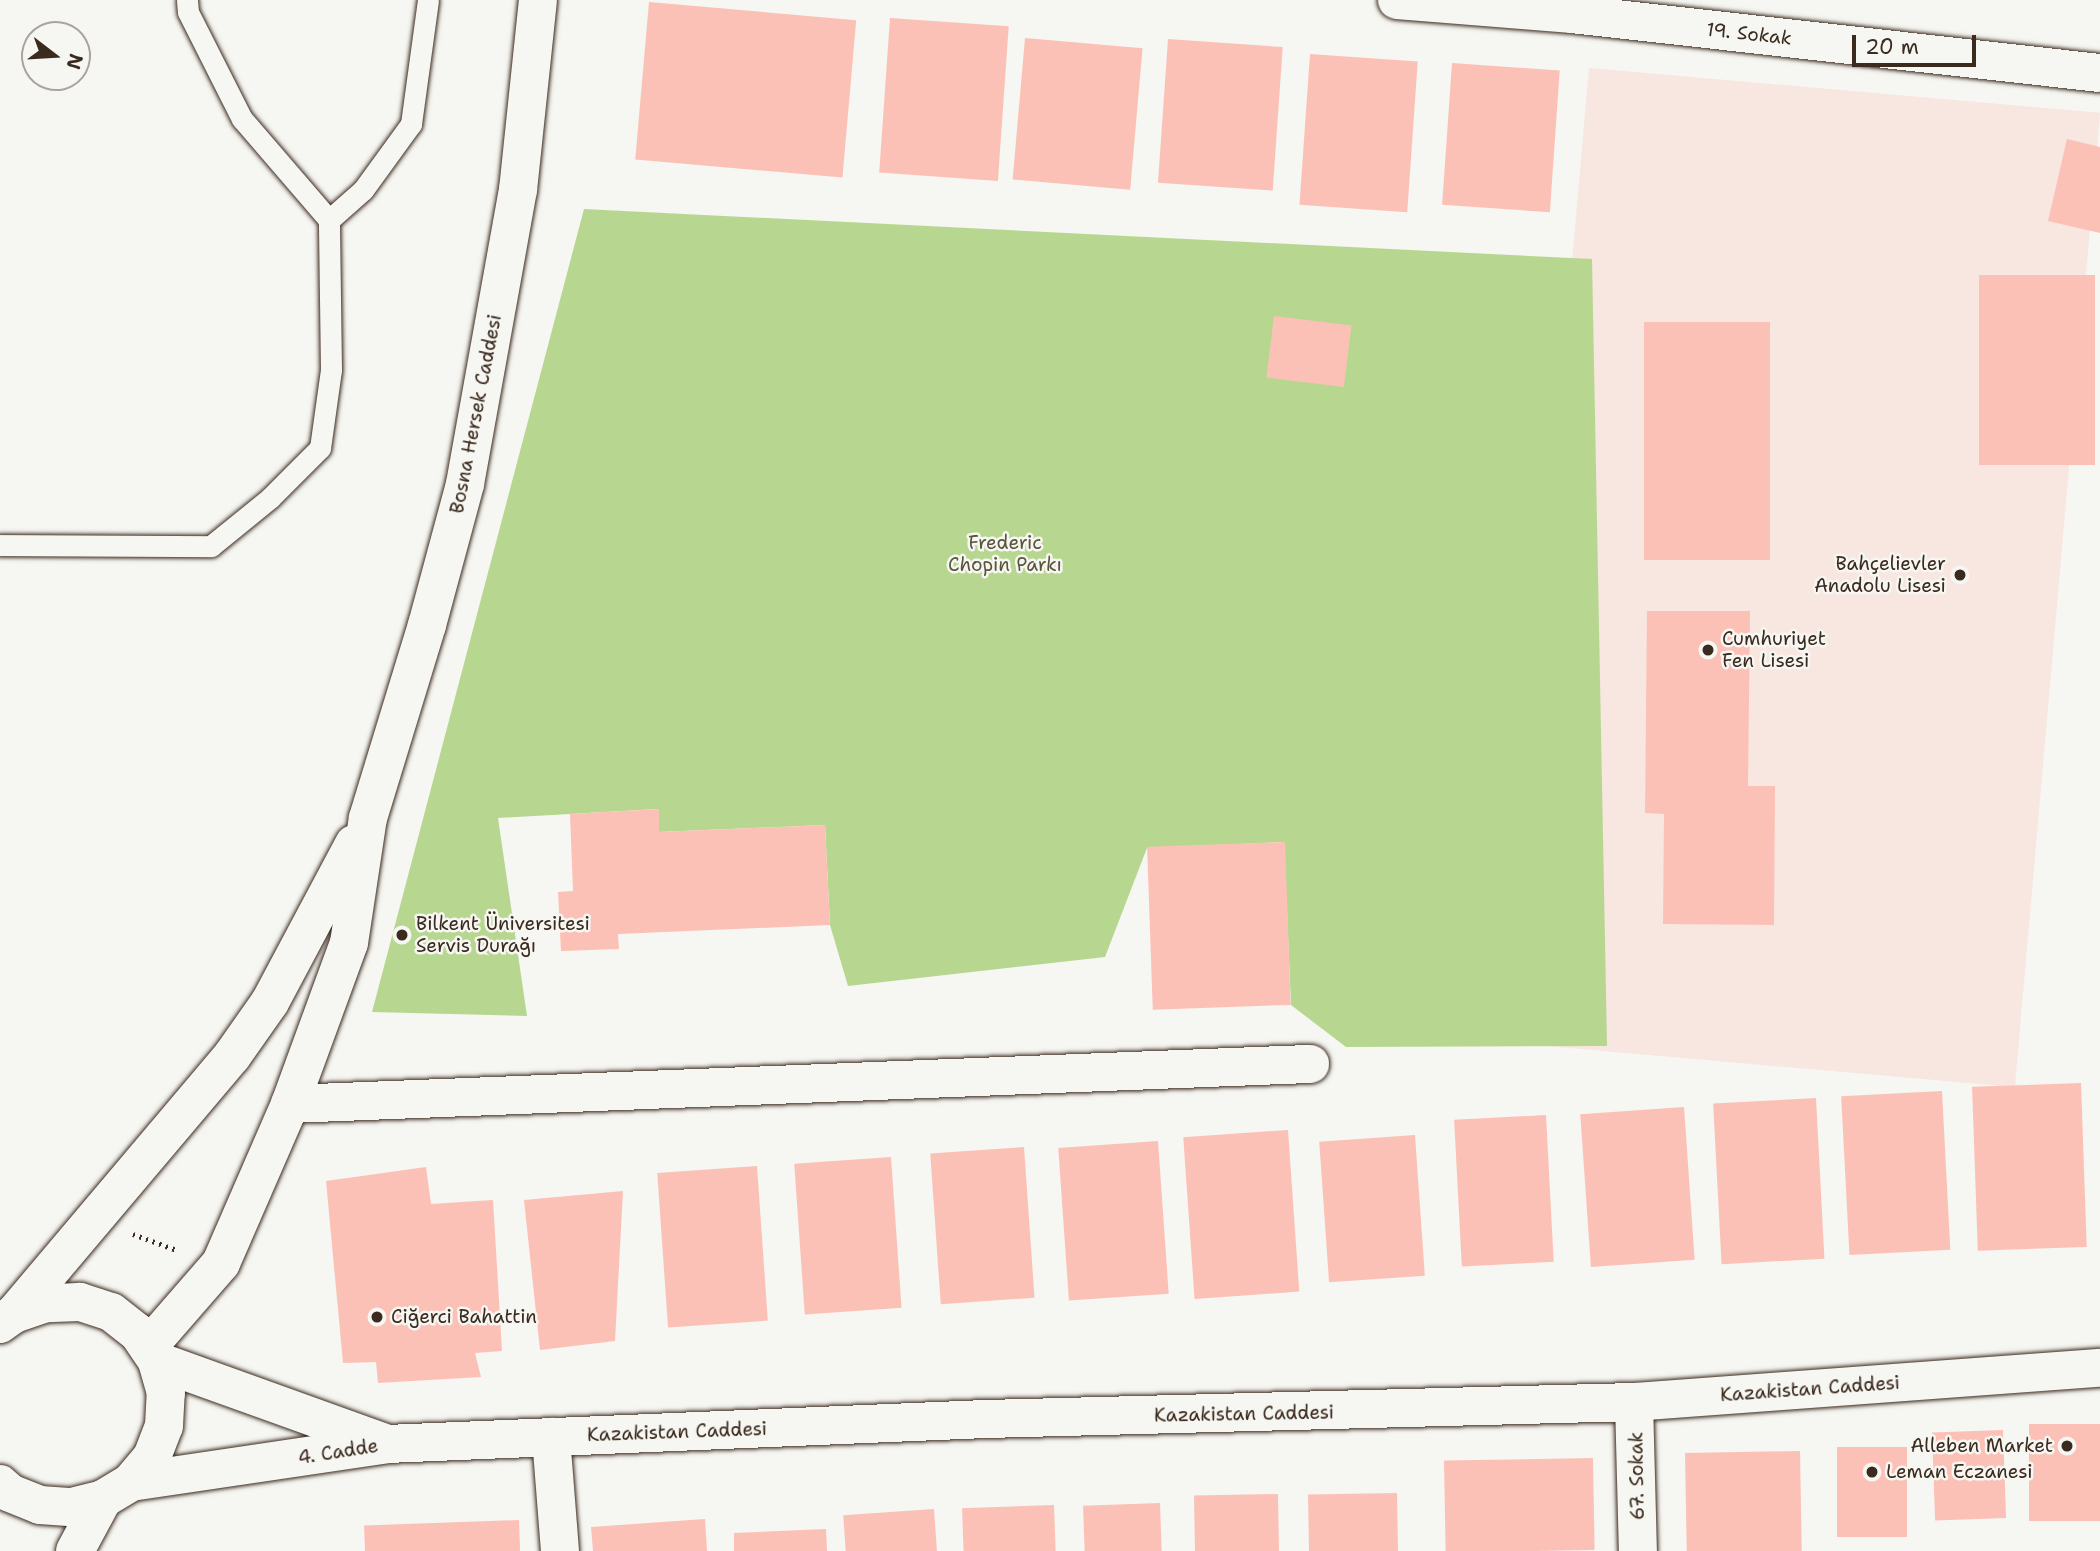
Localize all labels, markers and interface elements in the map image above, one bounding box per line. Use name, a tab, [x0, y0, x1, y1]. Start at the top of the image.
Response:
street label: 19. Sokak	[1705, 18, 1793, 50]
north arrow	[21, 21, 91, 91]
scale bar	[1855, 21, 1979, 65]
text: 20 m	[1865, 33, 1919, 61]
text: N	[60, 51, 89, 73]
street label: Bosna Hersek Caddesi	[445, 312, 507, 516]
park label: Frederic Chopin Parkı	[948, 532, 1062, 576]
place label: Bahçelievler Anadolu Lisesi	[1814, 553, 1946, 597]
marker: Bahçelievler Anadolu Lisesi	[1952, 567, 1968, 583]
place label: Cumhuriyet Fen Lisesi	[1722, 628, 1826, 672]
marker: Cumhuriyet Fen Lisesi	[1700, 642, 1716, 658]
place label: Bilkent Üniversitesi Servis Durağı	[416, 913, 590, 957]
marker: Bilkent Üniversitesi Servis Durağı	[394, 927, 410, 943]
place label: Ciğerci Bahattin	[391, 1306, 537, 1328]
marker: Ciğerci Bahattin	[369, 1309, 385, 1325]
street label: Kazakistan Caddesi	[1719, 1371, 1901, 1407]
street label: Kazakistan Caddesi	[1154, 1401, 1334, 1427]
street label: Kazakistan Caddesi	[587, 1417, 767, 1447]
street label: 67. Sokak	[1625, 1432, 1649, 1520]
street label: 4. Cadde	[296, 1434, 380, 1470]
place label: Alleben Market	[1910, 1435, 2053, 1457]
marker: Alleben Market	[2059, 1438, 2075, 1454]
place label: Leman Eczanesi	[1886, 1461, 2033, 1483]
marker: Leman Eczanesi	[1864, 1464, 1880, 1480]

